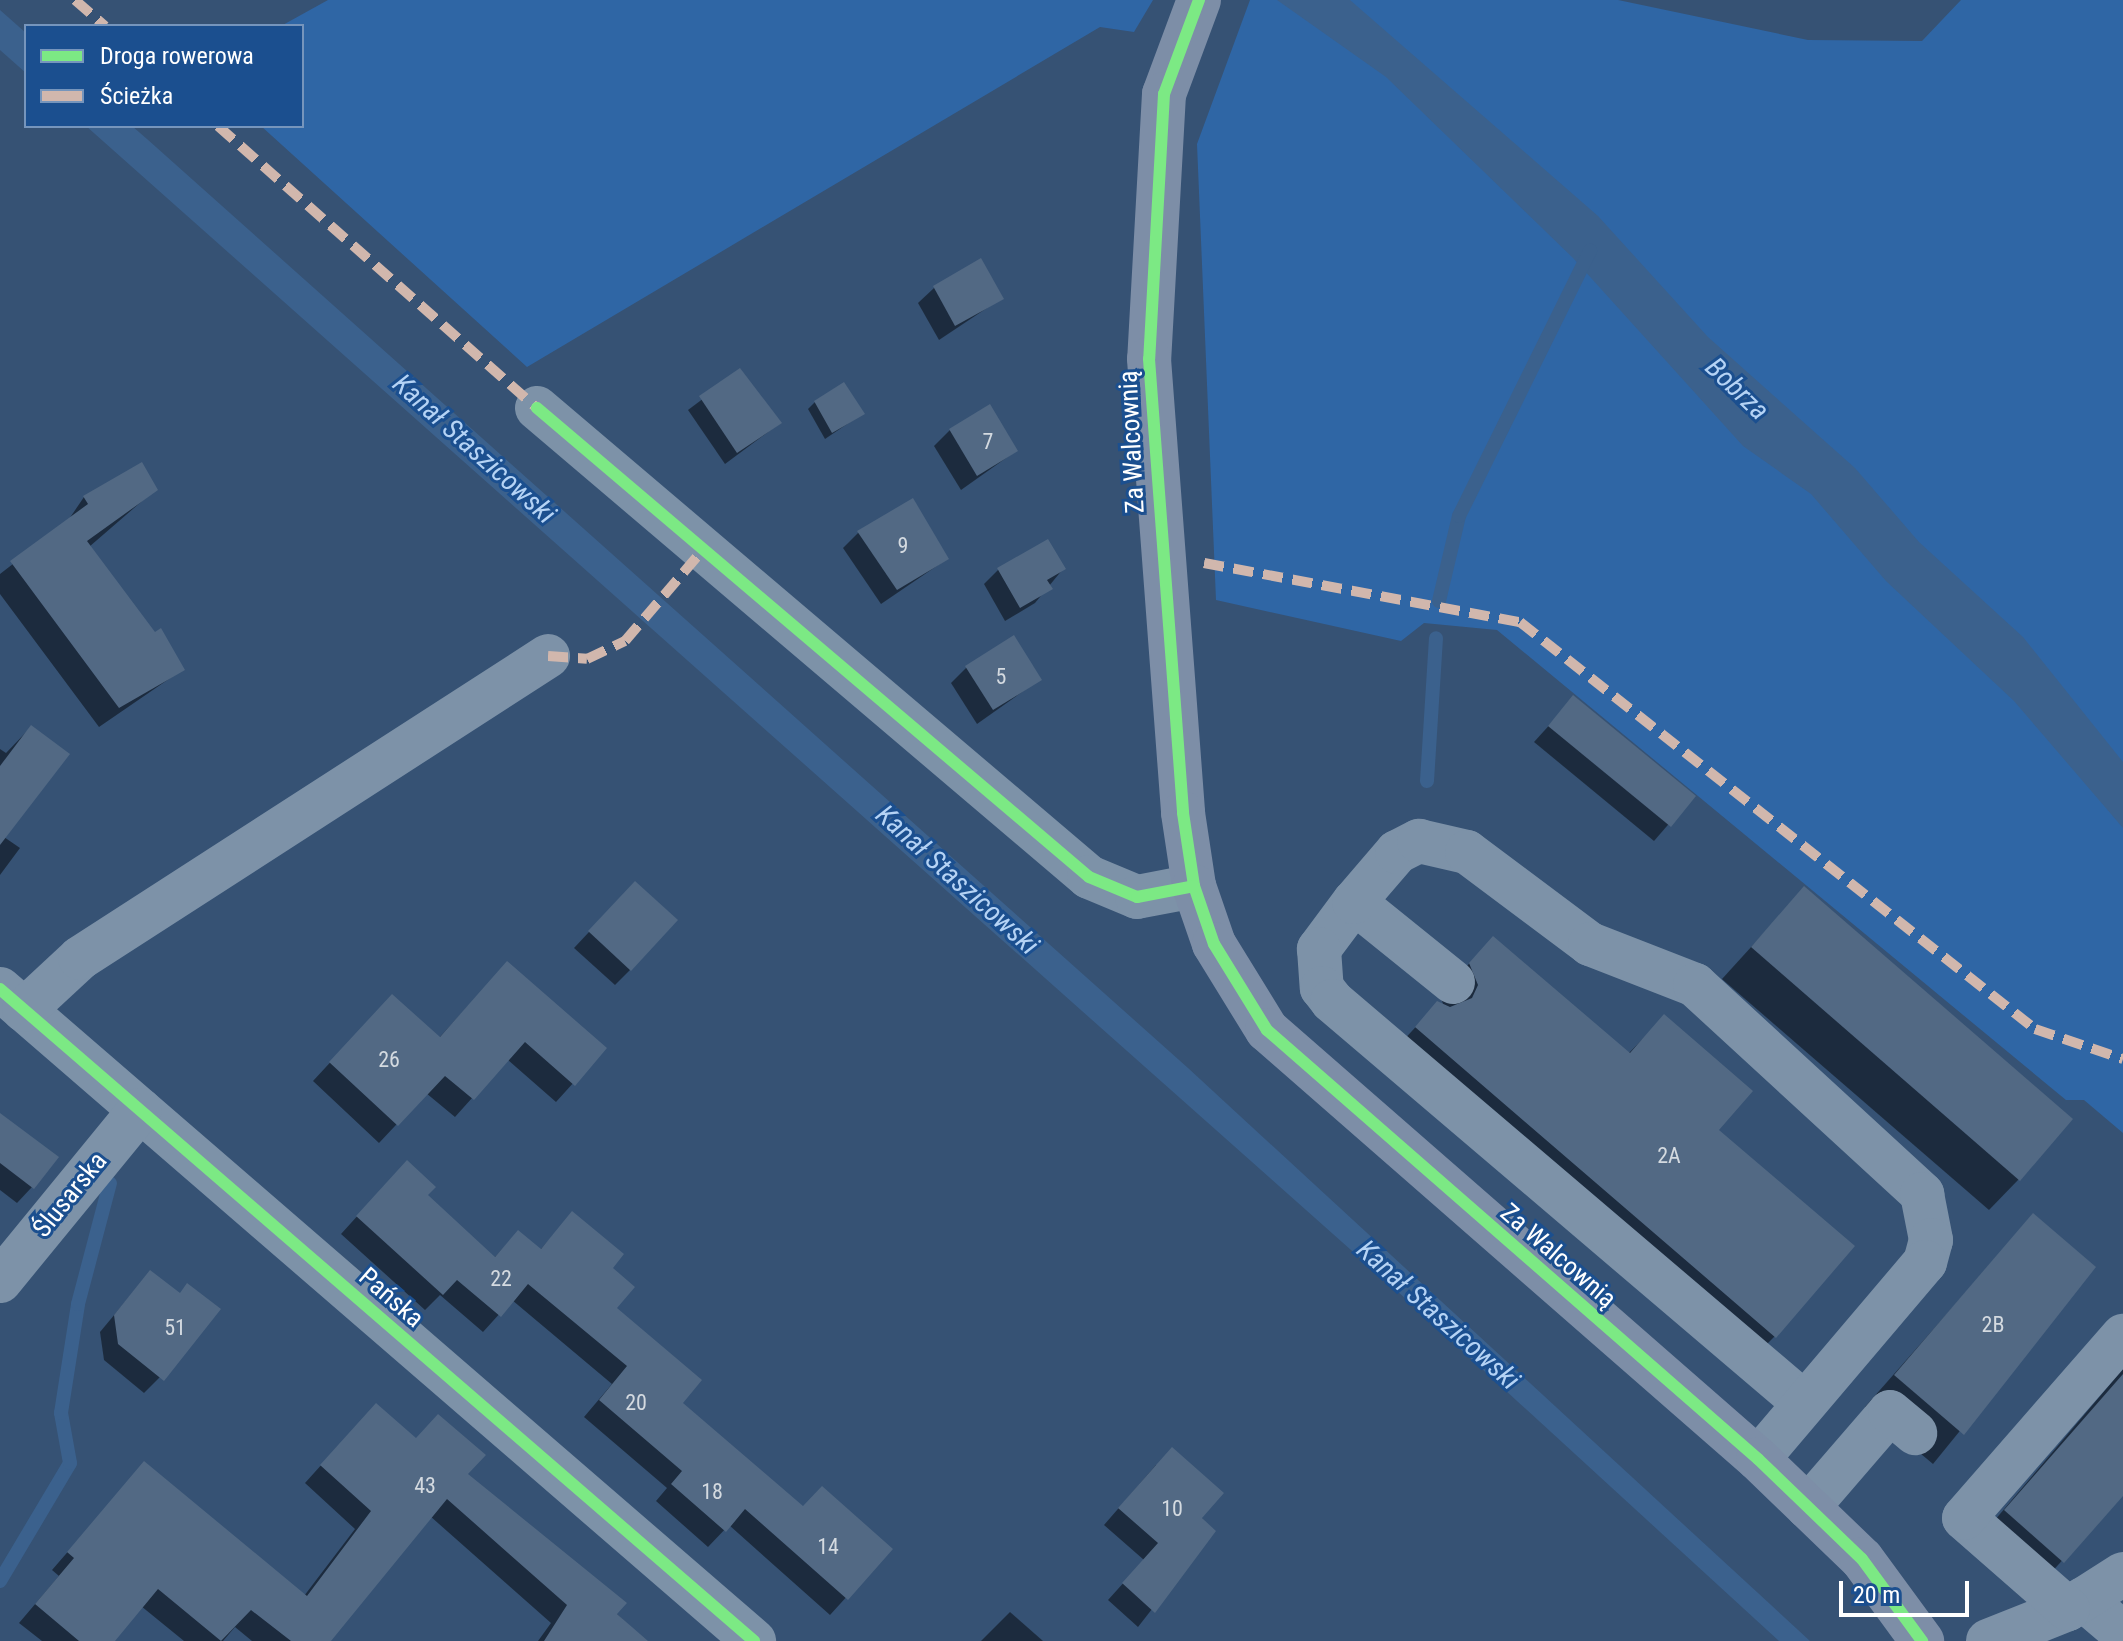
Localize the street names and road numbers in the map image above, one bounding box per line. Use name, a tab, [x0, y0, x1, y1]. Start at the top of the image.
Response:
street label: Za Walcownią	[1113, 370, 1151, 514]
street label: Ślusarska	[26, 1146, 114, 1244]
street label: Za Walcownią	[1494, 1197, 1622, 1315]
street label: Pańska	[352, 1262, 430, 1334]

